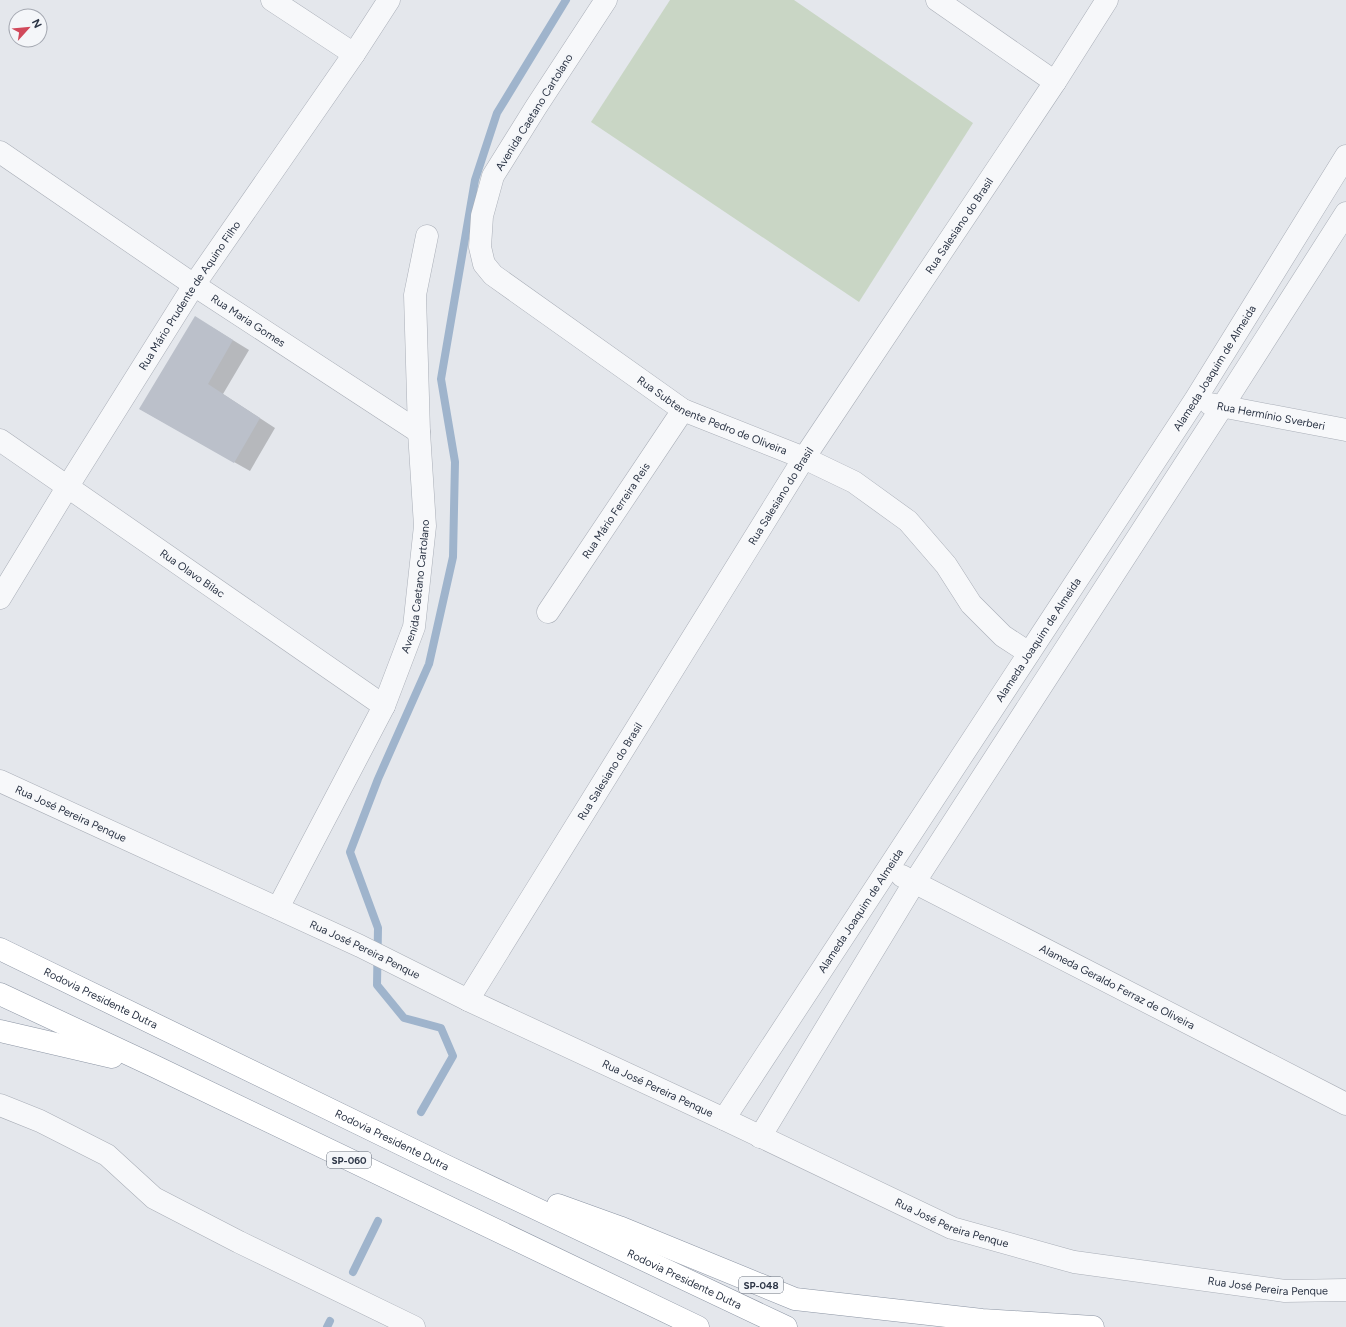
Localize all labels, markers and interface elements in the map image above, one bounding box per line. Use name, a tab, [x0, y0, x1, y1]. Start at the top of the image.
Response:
north arrow	[8, 8, 48, 48]
text: N	[29, 17, 44, 30]
street label: Avenida Caetano Cartolano	[493, 51, 576, 173]
street label: Rua Salesiano do Brasil	[923, 176, 996, 276]
street label: Rua Mário Prudente de Aquino Filho	[136, 219, 243, 373]
street label: Rua Maria Gomes	[208, 292, 288, 350]
street label: Alameda Joaquim de Almeida	[1171, 303, 1259, 433]
street label: Rua Subtenente Pedro de Oliveira	[635, 374, 789, 458]
street label: Rua Hermínio Sverberi	[1216, 399, 1326, 433]
street label: Rua Salesiano do Brasil	[746, 445, 816, 548]
street label: Rua Mário Ferreira Reis	[580, 461, 653, 561]
street label: Avenida Caetano Cartolano	[399, 519, 432, 655]
street label: Rua Olavo Bilac	[157, 547, 227, 601]
street label: Alameda Joaquim de Almeida	[993, 575, 1084, 704]
street label: Rua Salesiano do Brasil	[575, 720, 645, 823]
street label: Rua José Pereira Penque	[13, 783, 128, 845]
street label: Alameda Joaquim de Almeida	[816, 847, 906, 975]
street label: Rua José Pereira Penque	[308, 918, 422, 982]
street label: Alameda Geraldo Ferraz de Oliveira	[1037, 942, 1197, 1032]
street label: Rodovia Presidente Dutra	[41, 965, 160, 1032]
street label: Rua José Pereira Penque	[600, 1057, 715, 1120]
street label: Rodovia Presidente Dutra	[333, 1107, 451, 1173]
road number: SP-060	[327, 1152, 371, 1168]
street label: Rua José Pereira Penque	[893, 1196, 1010, 1250]
street label: Rodovia Presidente Dutra	[625, 1247, 744, 1312]
street label: Rua José Pereira Penque	[1207, 1274, 1328, 1298]
road number: SP-048	[739, 1277, 783, 1293]

